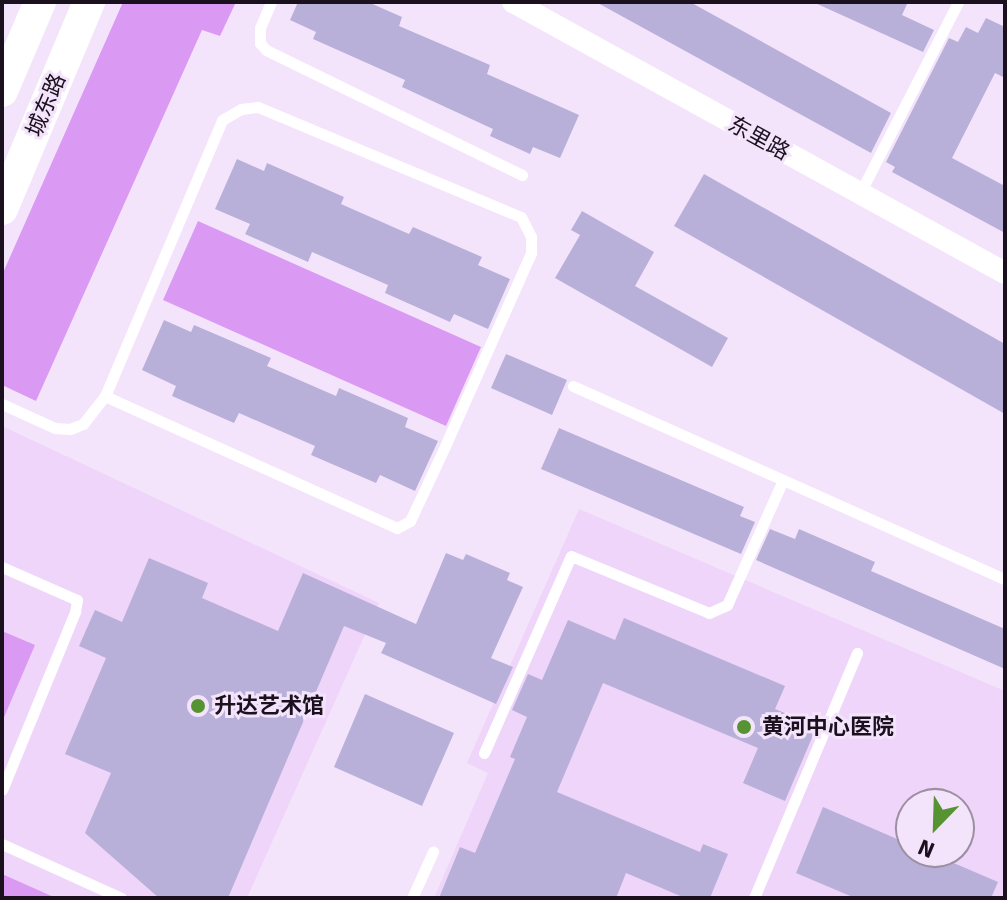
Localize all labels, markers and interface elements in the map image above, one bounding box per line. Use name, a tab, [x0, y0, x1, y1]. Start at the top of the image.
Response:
street label: 城东路	[21, 69, 71, 141]
street label: 东里路	[724, 110, 794, 166]
place label: 升达艺术馆	[214, 693, 324, 719]
marker: 升达艺术馆	[189, 697, 207, 715]
place label: 黄河中心医院	[762, 714, 894, 740]
marker: 黄河中心医院	[733, 716, 755, 738]
north arrow	[895, 788, 975, 868]
text: N	[914, 833, 939, 864]

